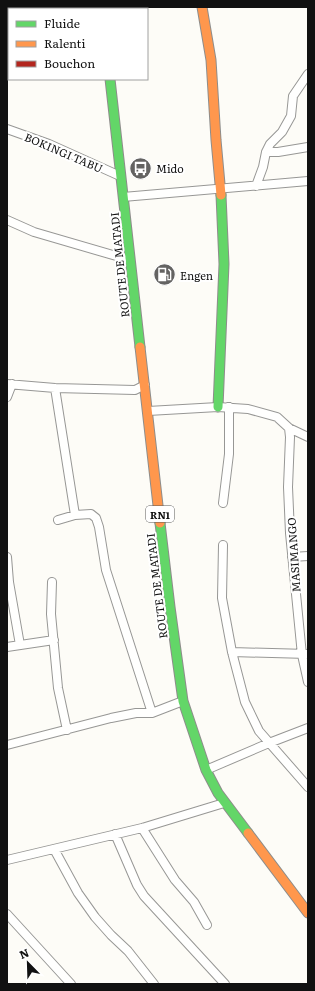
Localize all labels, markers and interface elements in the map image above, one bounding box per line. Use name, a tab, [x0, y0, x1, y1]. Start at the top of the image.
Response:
legend	[8, 8, 148, 80]
text: Fluide	[44, 14, 80, 32]
text: Ralenti	[44, 34, 85, 52]
text: Bouchon	[44, 54, 95, 72]
street label: BOKINGI TABU	[22, 128, 106, 176]
bus stop icon: Mido	[127, 155, 153, 181]
place label: Mido	[156, 160, 184, 176]
street label: ROUTE DE MATADI	[106, 212, 132, 318]
fuel station icon: Engen	[151, 262, 177, 288]
place label: Engen	[180, 267, 213, 283]
road number: RN1	[146, 506, 174, 522]
street label: MASIMANGO	[282, 517, 304, 593]
street label: ROUTE DE MATADI	[142, 532, 170, 640]
north arrow	[8, 943, 48, 983]
text: N	[16, 944, 31, 962]

